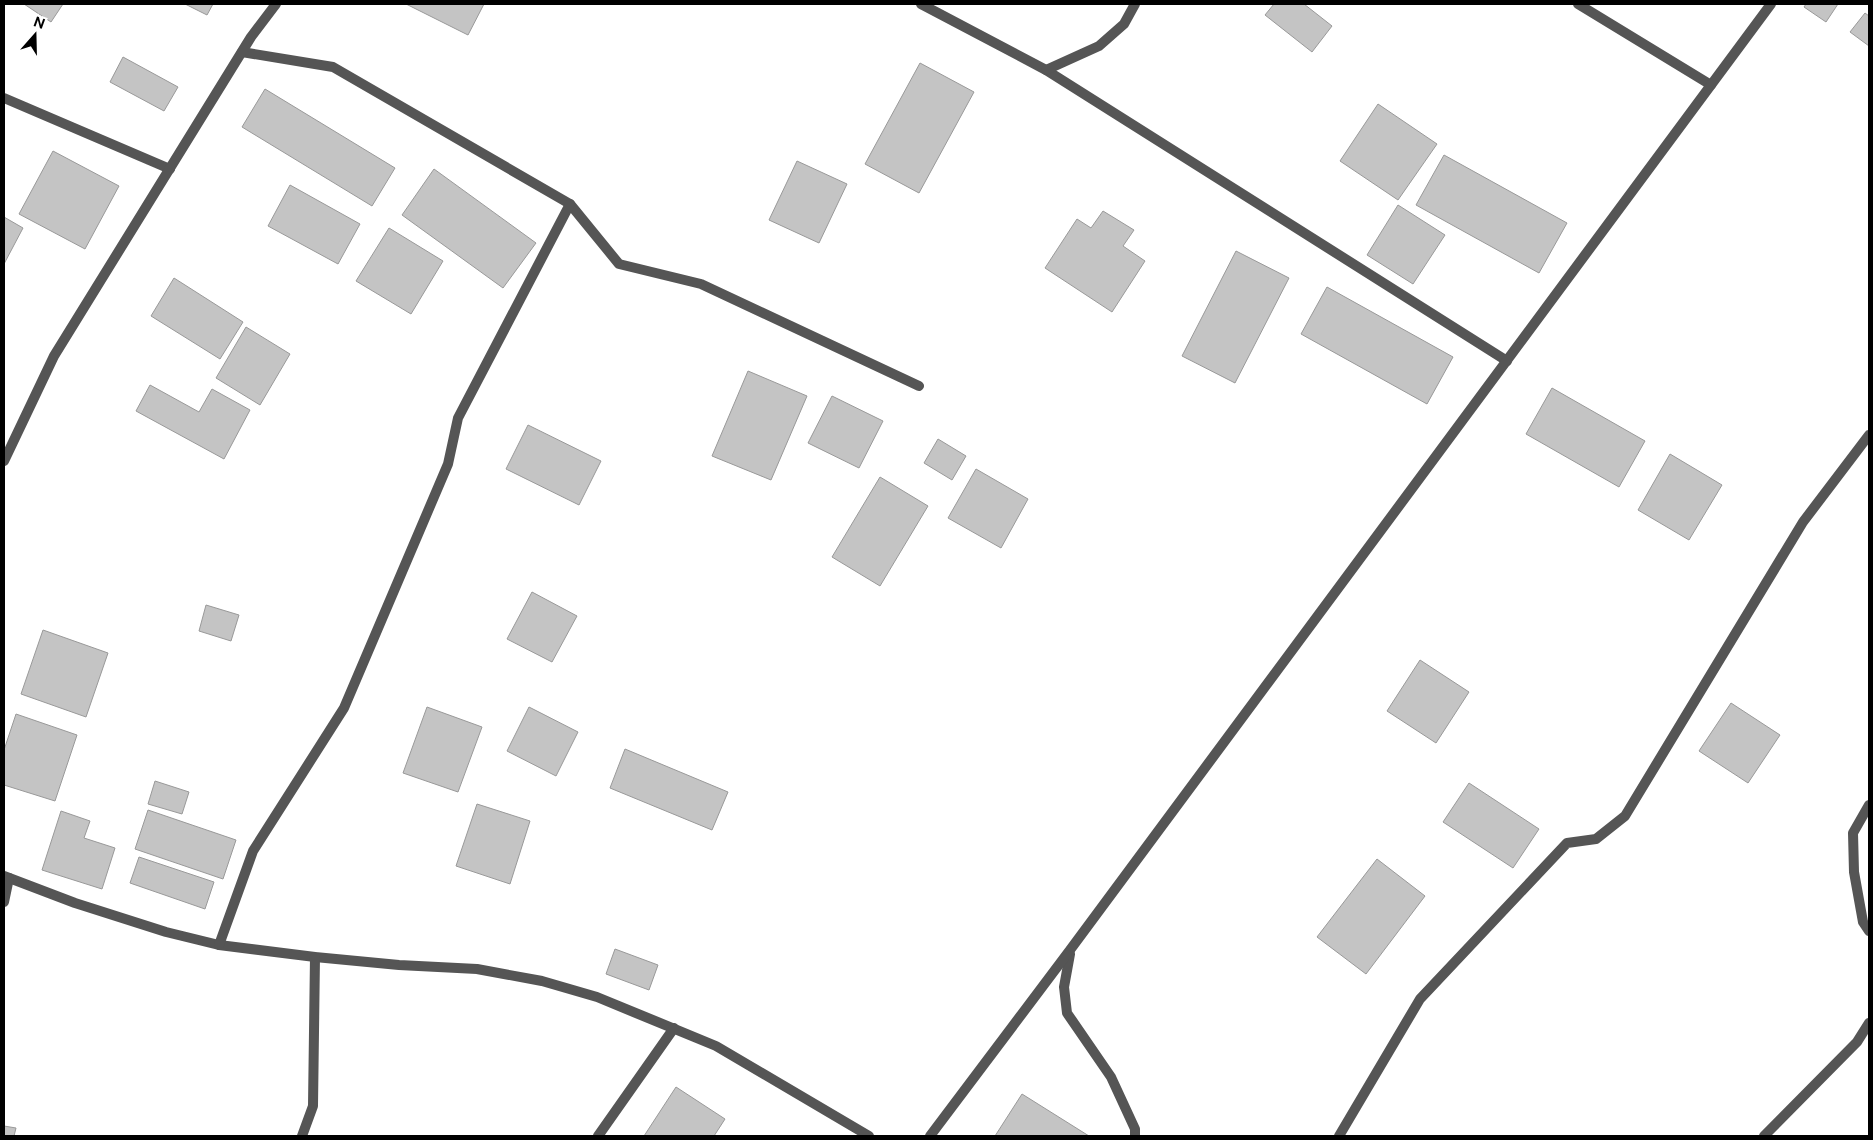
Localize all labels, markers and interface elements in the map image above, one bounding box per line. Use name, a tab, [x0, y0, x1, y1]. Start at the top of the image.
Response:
north arrow	[10, 10, 60, 60]
text: N	[32, 13, 47, 32]

